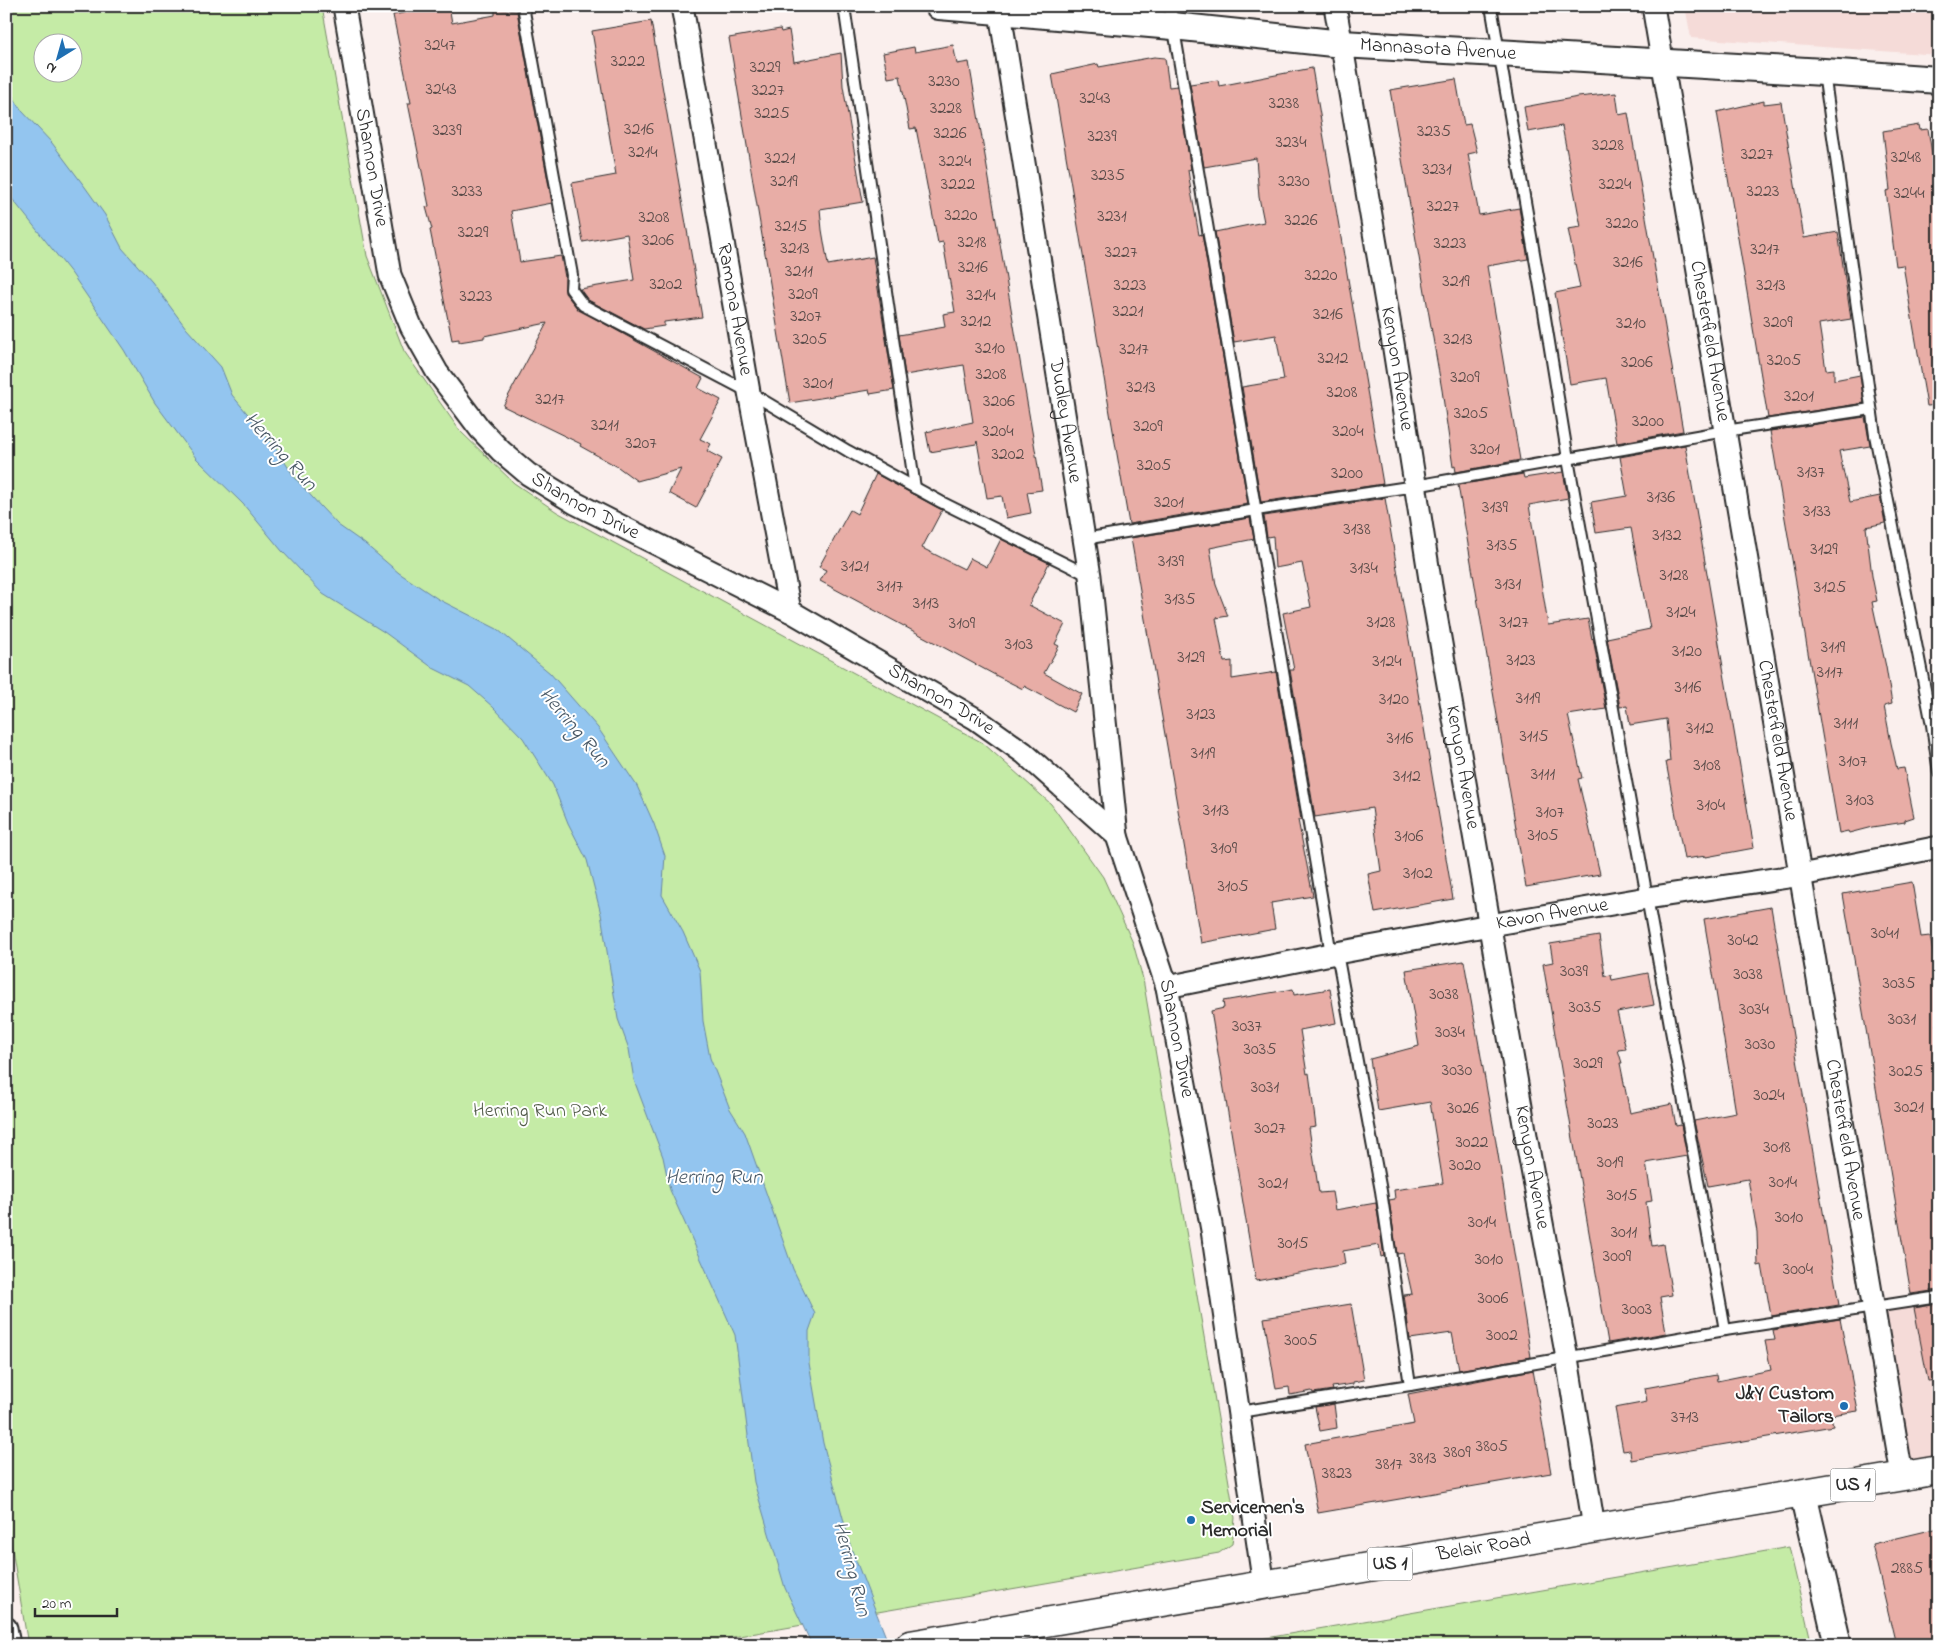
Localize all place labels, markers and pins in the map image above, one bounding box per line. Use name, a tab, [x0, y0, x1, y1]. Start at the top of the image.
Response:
place label: J&Y Custom Tailors	[1736, 1380, 1834, 1432]
marker: J&Y Custom Tailors	[1838, 1400, 1850, 1412]
place label: Servicemen's Memorial	[1201, 1494, 1305, 1546]
marker: Servicemen's Memorial	[1185, 1514, 1197, 1526]

